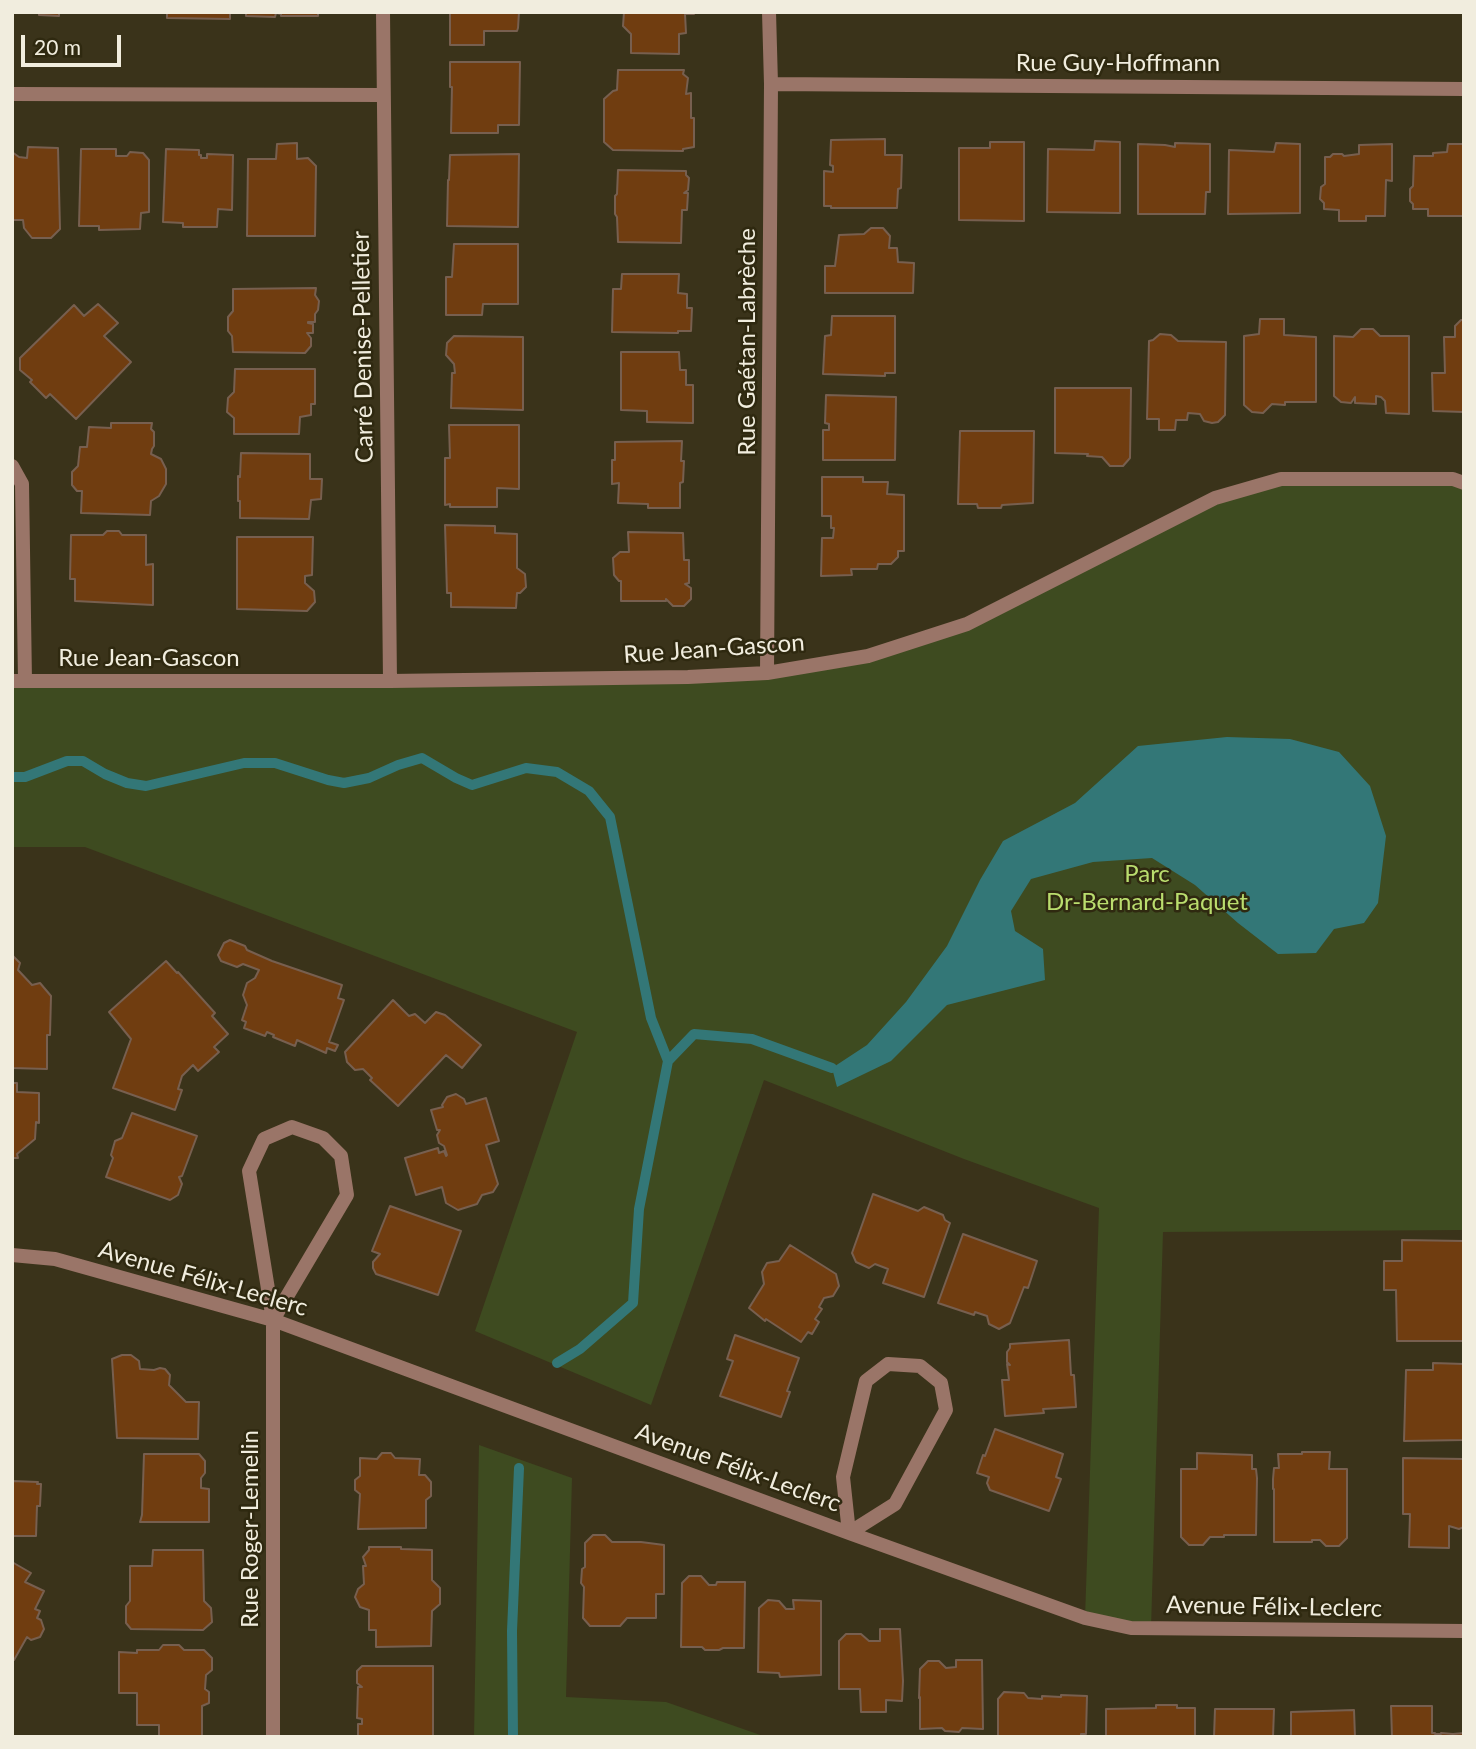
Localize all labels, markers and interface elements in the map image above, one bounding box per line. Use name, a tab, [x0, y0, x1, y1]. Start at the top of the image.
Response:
scale bar	[24, 21, 124, 65]
text: 20 m	[34, 34, 81, 59]
street label: Rue Guy-Hoffmann	[1016, 49, 1220, 77]
street label: Rue Gaétan-Labrèche	[733, 228, 761, 456]
street label: Carré Denise-Pelletier	[347, 231, 379, 463]
street label: Rue Jean-Gascon	[623, 628, 805, 670]
street label: Rue Jean-Gascon	[58, 644, 240, 672]
park label: Parc Dr-Bernard-Paquet	[1046, 860, 1248, 916]
street label: Avenue Félix-Leclerc	[95, 1235, 311, 1323]
street label: Avenue Félix-Leclerc	[631, 1417, 845, 1519]
street label: Rue Roger-Lemelin	[236, 1430, 264, 1628]
street label: Avenue Félix-Leclerc	[1166, 1591, 1382, 1623]

